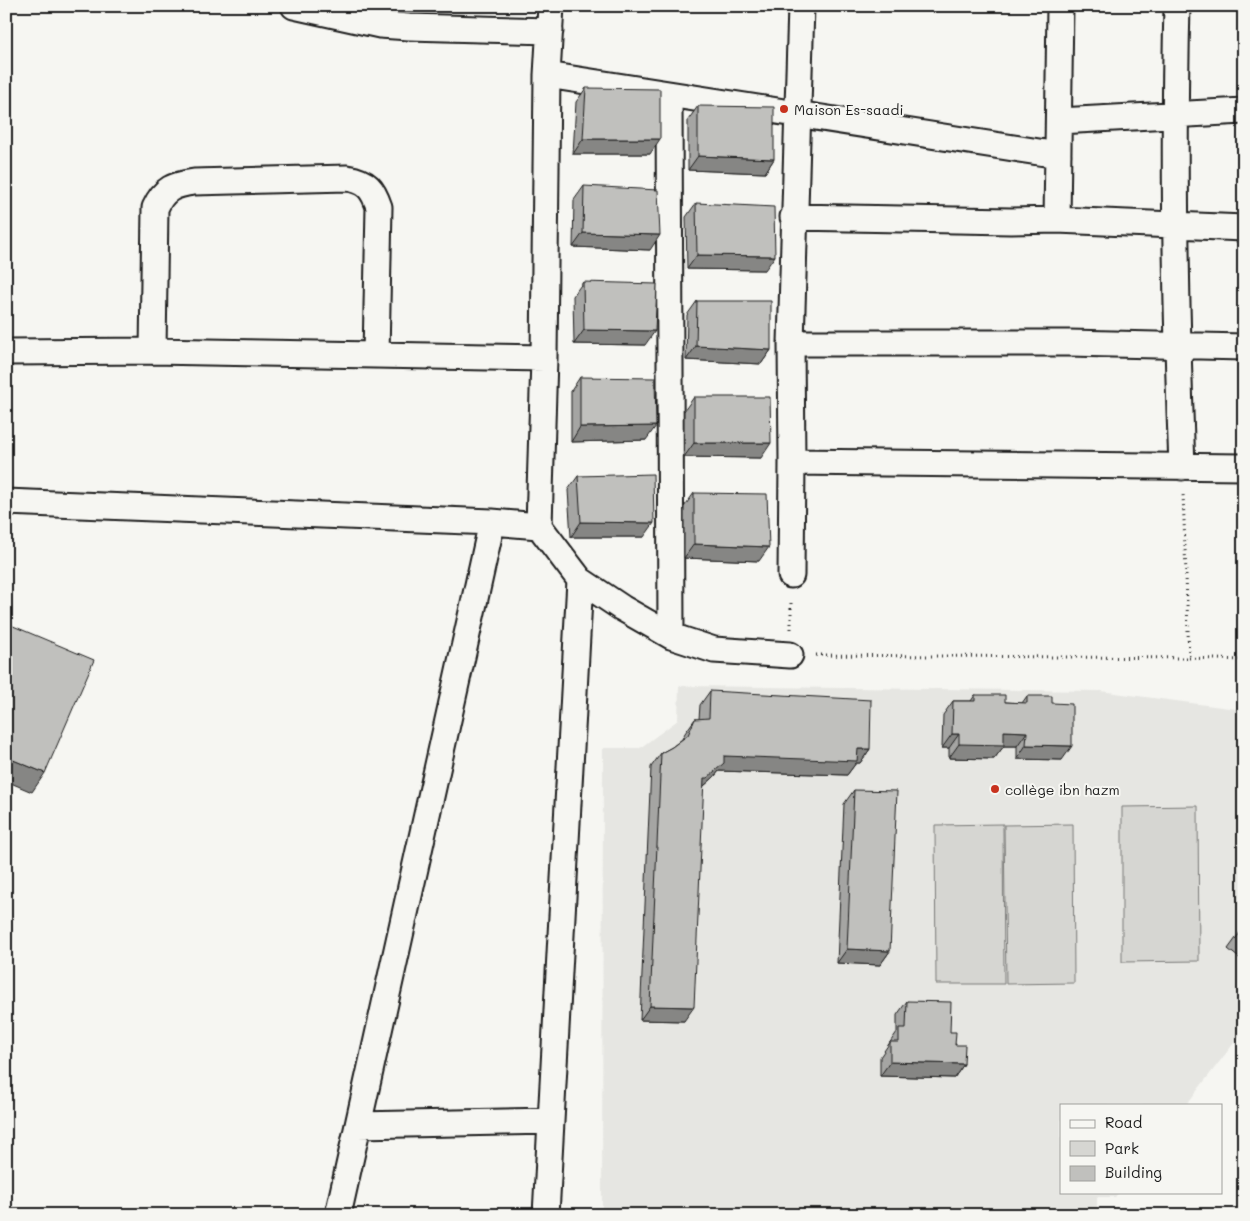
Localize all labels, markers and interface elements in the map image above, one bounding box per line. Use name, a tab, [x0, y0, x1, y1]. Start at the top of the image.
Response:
place label: Maison Es-saadi	[794, 100, 904, 119]
marker: Maison Es-saadi	[778, 103, 790, 115]
place label: collège ibn hazm	[1005, 780, 1120, 799]
marker: collège ibn hazm	[989, 783, 1001, 795]
legend	[1060, 1104, 1222, 1194]
text: Road	[1105, 1112, 1142, 1132]
text: Park	[1105, 1138, 1139, 1158]
text: Building	[1105, 1162, 1162, 1182]

